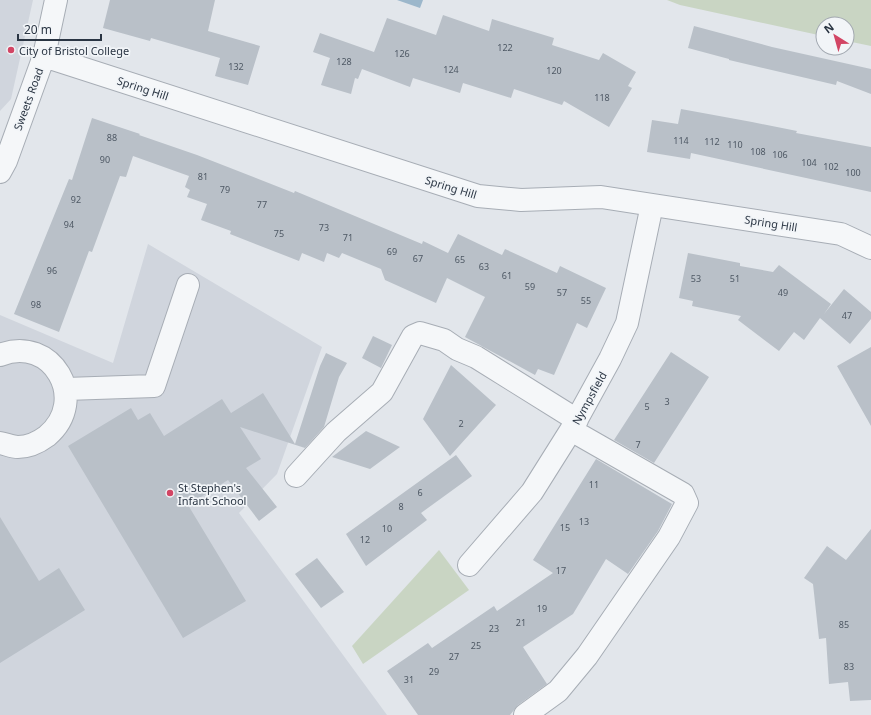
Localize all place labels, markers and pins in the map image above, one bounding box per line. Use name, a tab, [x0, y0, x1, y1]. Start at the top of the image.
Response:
place label: City of Bristol College	[19, 43, 129, 58]
marker: City of Bristol College	[6, 45, 16, 55]
place label: St Stephen's Infant School	[178, 480, 246, 508]
marker: St Stephen's Infant School	[165, 488, 175, 498]

